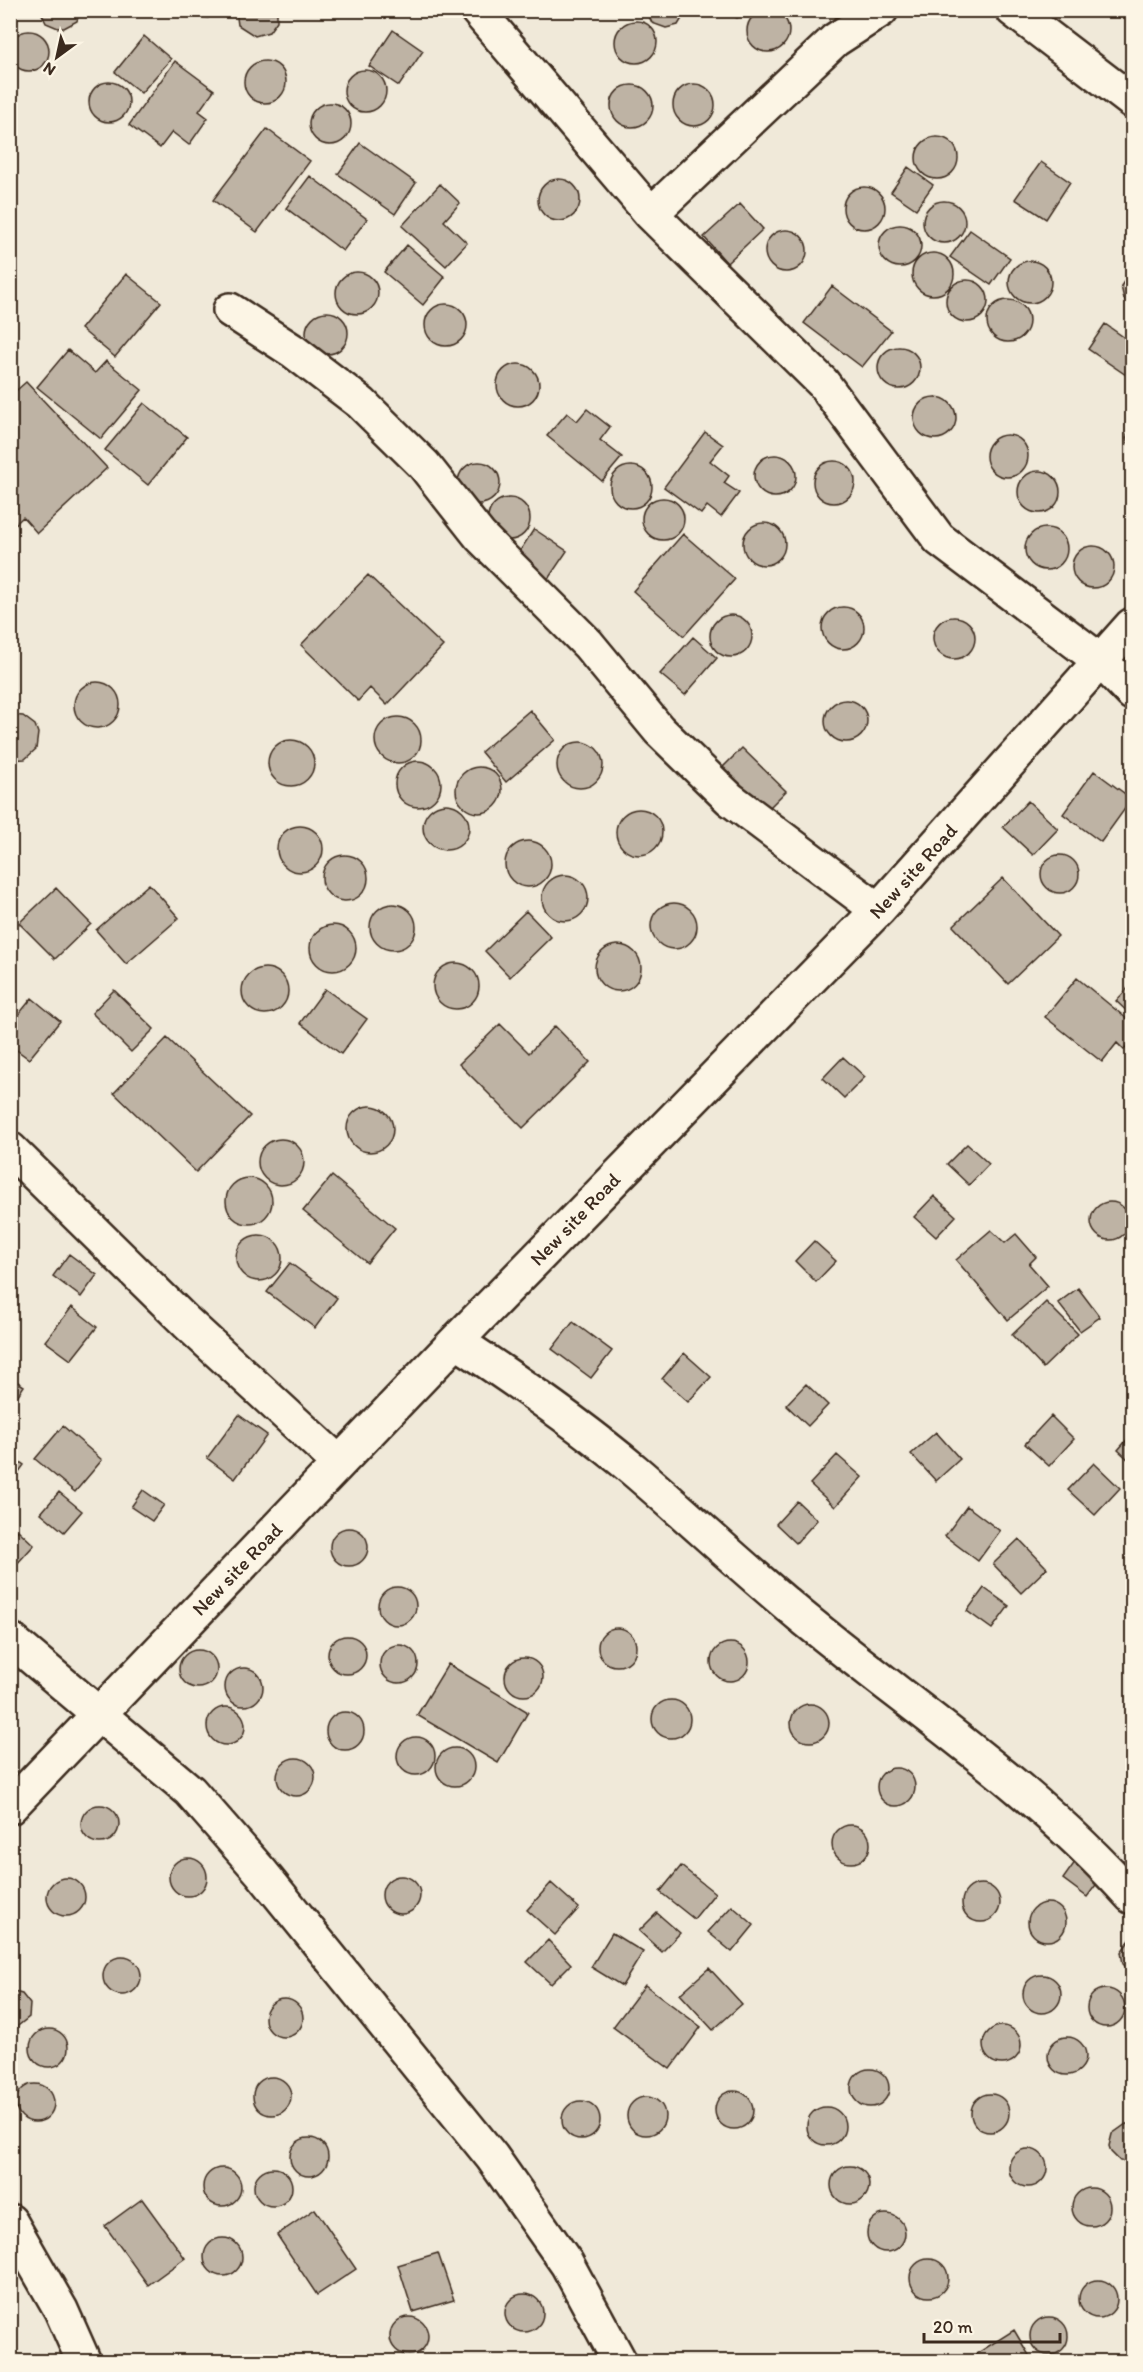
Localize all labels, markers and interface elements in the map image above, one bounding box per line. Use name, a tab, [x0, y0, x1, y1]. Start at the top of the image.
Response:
north arrow	[27, 27, 87, 87]
text: N	[39, 58, 59, 80]
street label: New site Road	[864, 818, 962, 924]
street label: New site Road	[525, 1168, 625, 1270]
street label: New site Road	[187, 1518, 287, 1620]
scale bar	[924, 2306, 1060, 2344]
text: 20 m	[933, 2316, 973, 2338]

